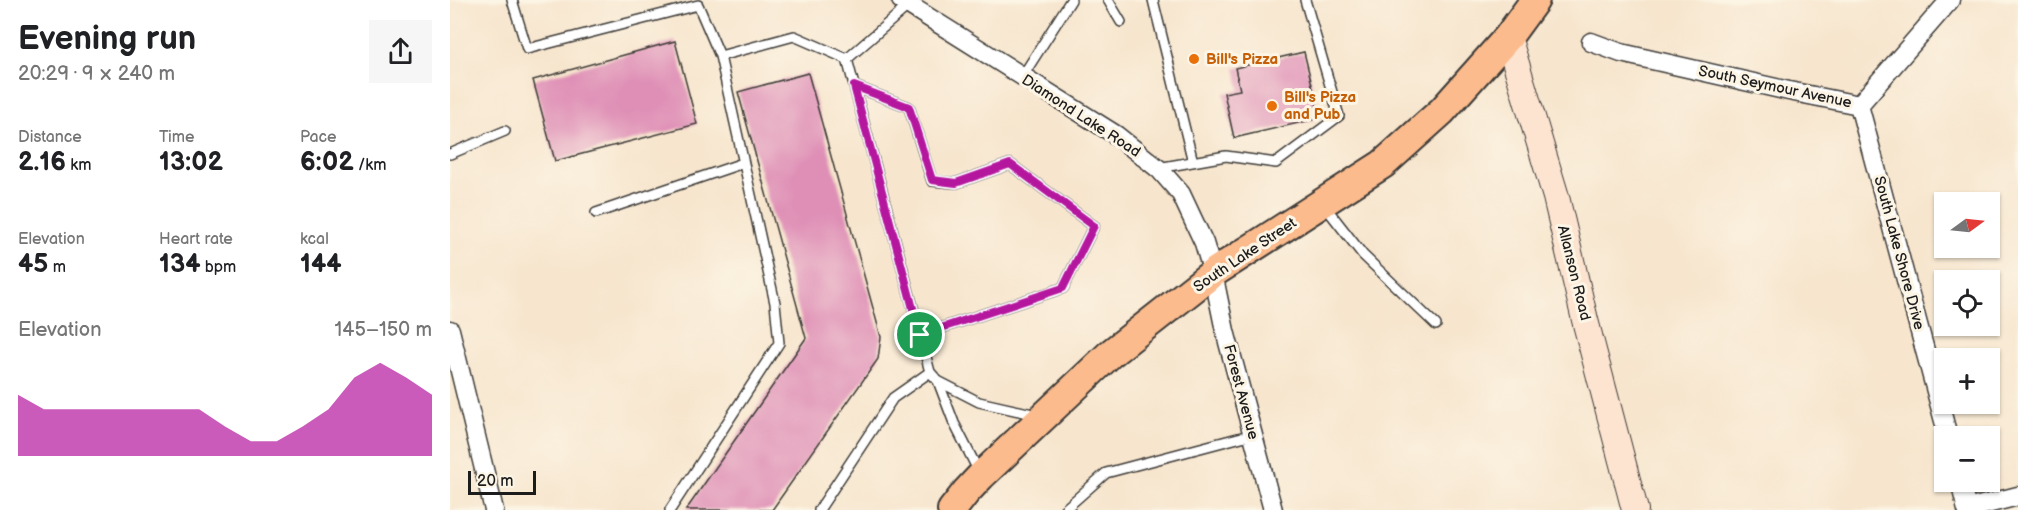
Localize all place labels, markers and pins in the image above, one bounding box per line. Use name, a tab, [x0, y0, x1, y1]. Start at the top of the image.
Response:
place label: Bill's Pizza	[1206, 50, 1278, 69]
marker: Bill's Pizza	[1187, 52, 1201, 66]
place label: Bill's Pizza and Pub	[1284, 88, 1356, 124]
marker: Bill's Pizza and Pub	[1265, 99, 1279, 113]
pin	[894, 309, 945, 360]

